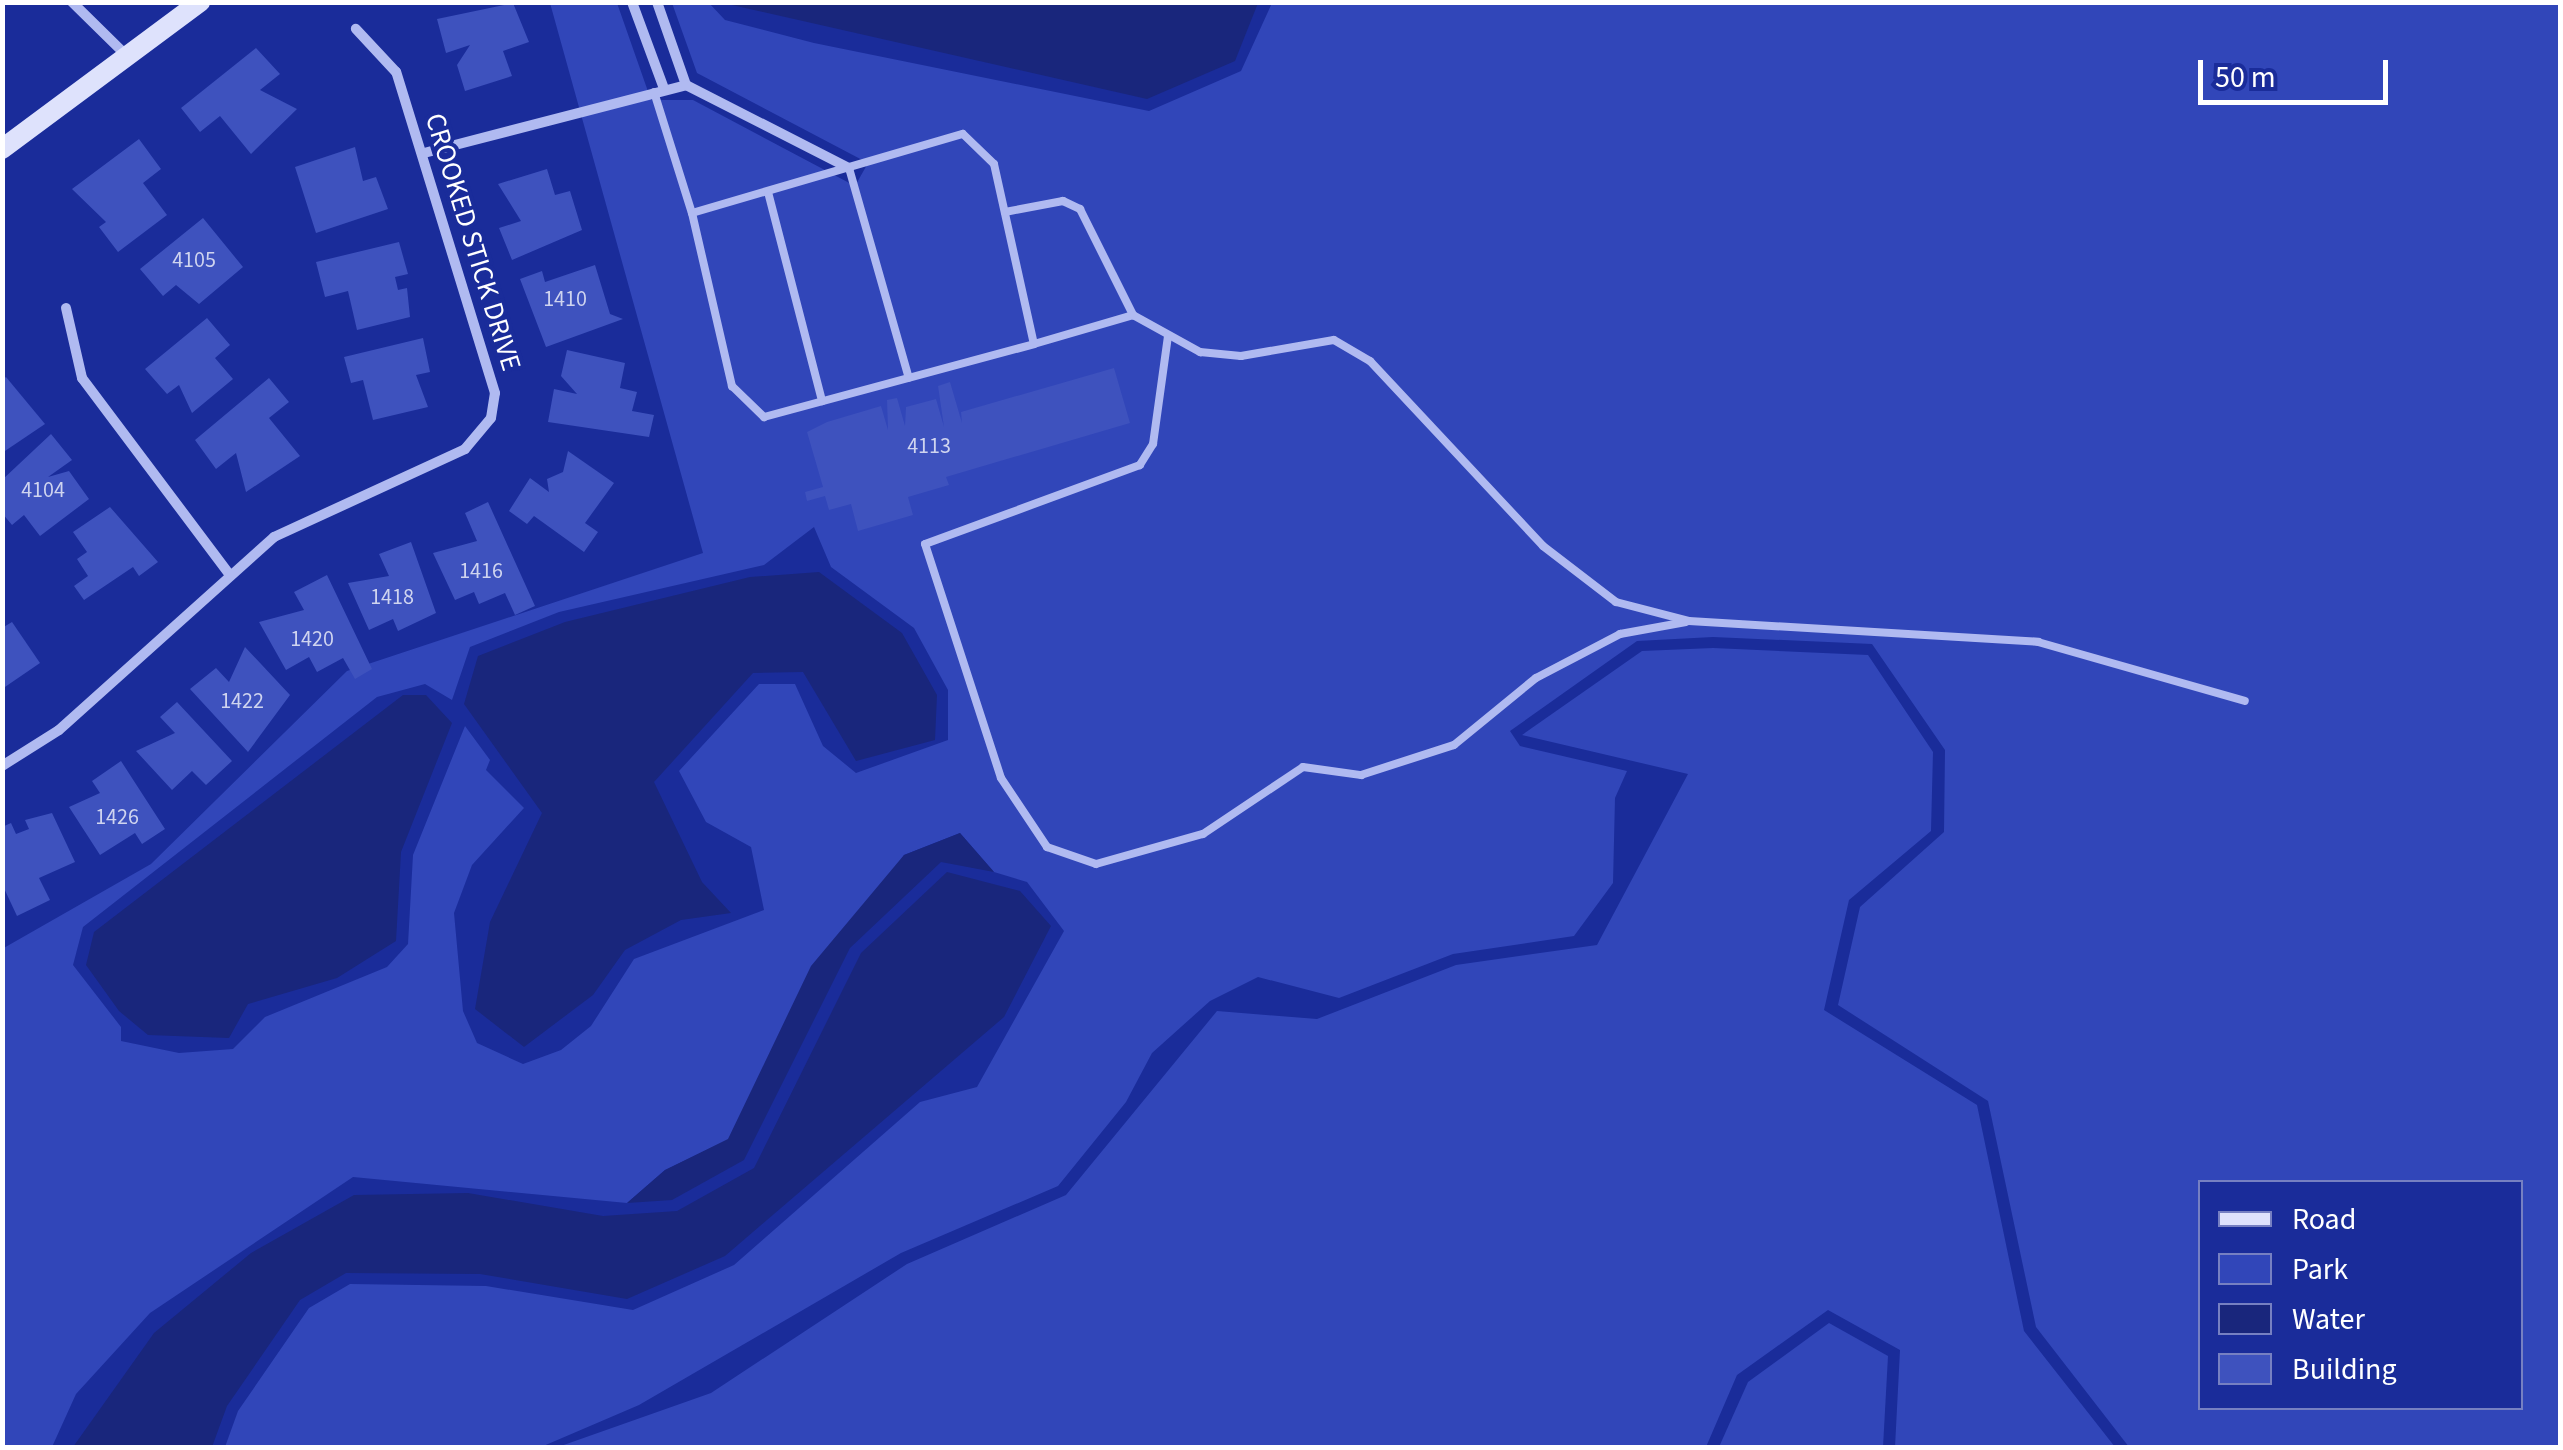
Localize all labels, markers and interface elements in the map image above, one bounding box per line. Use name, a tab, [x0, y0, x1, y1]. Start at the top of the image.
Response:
scale bar	[2203, 40, 2393, 102]
text: 50 m	[2215, 56, 2276, 99]
street label: CROOKED STICK DRIVE	[418, 109, 528, 375]
house number: 4105	[172, 248, 216, 274]
house number: 1410	[543, 287, 587, 313]
house number: 4113	[907, 434, 951, 460]
house number: 4104	[21, 478, 65, 504]
house number: 1416	[459, 559, 503, 585]
house number: 1418	[370, 585, 414, 611]
house number: 1420	[290, 627, 334, 653]
house number: 1422	[220, 689, 264, 715]
house number: 1426	[95, 805, 139, 831]
legend	[2198, 1180, 2523, 1410]
text: Road	[2292, 1198, 2356, 1241]
text: Park	[2292, 1248, 2348, 1291]
text: Water	[2292, 1298, 2365, 1341]
text: Building	[2292, 1348, 2397, 1391]

